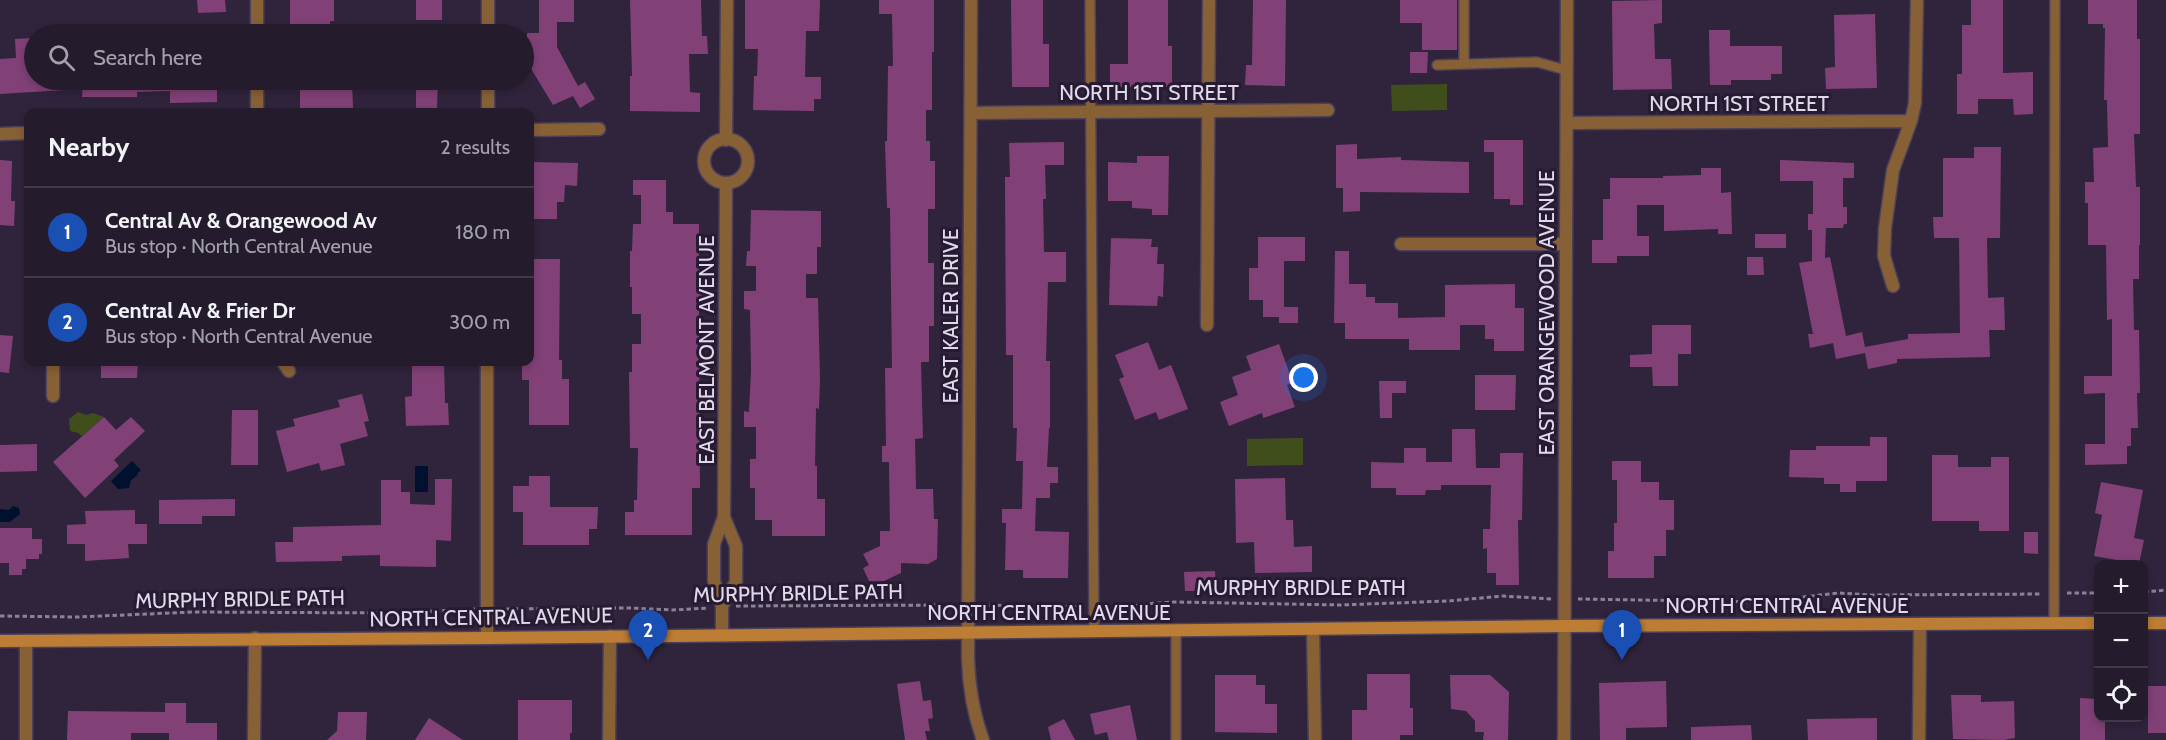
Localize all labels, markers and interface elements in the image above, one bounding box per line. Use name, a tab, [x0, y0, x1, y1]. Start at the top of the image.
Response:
search box	[24, 24, 534, 90]
icon: search	[45, 41, 78, 74]
text: Search here	[93, 44, 202, 71]
street label: NORTH 1ST STREET	[1059, 80, 1239, 105]
street label: NORTH 1ST STREET	[1649, 91, 1829, 116]
text: Nearby	[48, 131, 129, 163]
text: 2 results	[440, 135, 510, 159]
street label: EAST ORANGEWOOD AVENUE	[1534, 170, 1559, 456]
text: Central Av & Orangewood Av	[105, 207, 377, 234]
text: 1	[64, 220, 71, 244]
text: 180 m	[455, 220, 510, 244]
street label: EAST KALER DRIVE	[938, 229, 963, 403]
text: Bus stop · North Central Avenue	[105, 234, 373, 258]
street label: EAST BELMONT AVENUE	[694, 235, 719, 465]
text: Central Av & Frier Dr	[105, 297, 295, 324]
text: 2	[62, 310, 73, 334]
text: 300 m	[449, 310, 510, 334]
text: Bus stop · North Central Avenue	[105, 324, 373, 348]
your location	[1289, 363, 1318, 392]
map controls	[2094, 560, 2148, 722]
button: +	[2094, 560, 2148, 614]
street label: MURPHY BRIDLE PATH	[1196, 575, 1406, 600]
street label: MURPHY BRIDLE PATH	[693, 579, 903, 607]
street label: MURPHY BRIDLE PATH	[135, 585, 345, 613]
street label: NORTH CENTRAL AVENUE	[1665, 593, 1909, 618]
street label: NORTH CENTRAL AVENUE	[927, 600, 1171, 625]
street label: NORTH CENTRAL AVENUE	[369, 602, 613, 632]
pin: 2	[628, 610, 668, 660]
pin: 1	[1602, 610, 1642, 660]
button: −	[2094, 614, 2148, 668]
button: locate	[2094, 668, 2148, 722]

